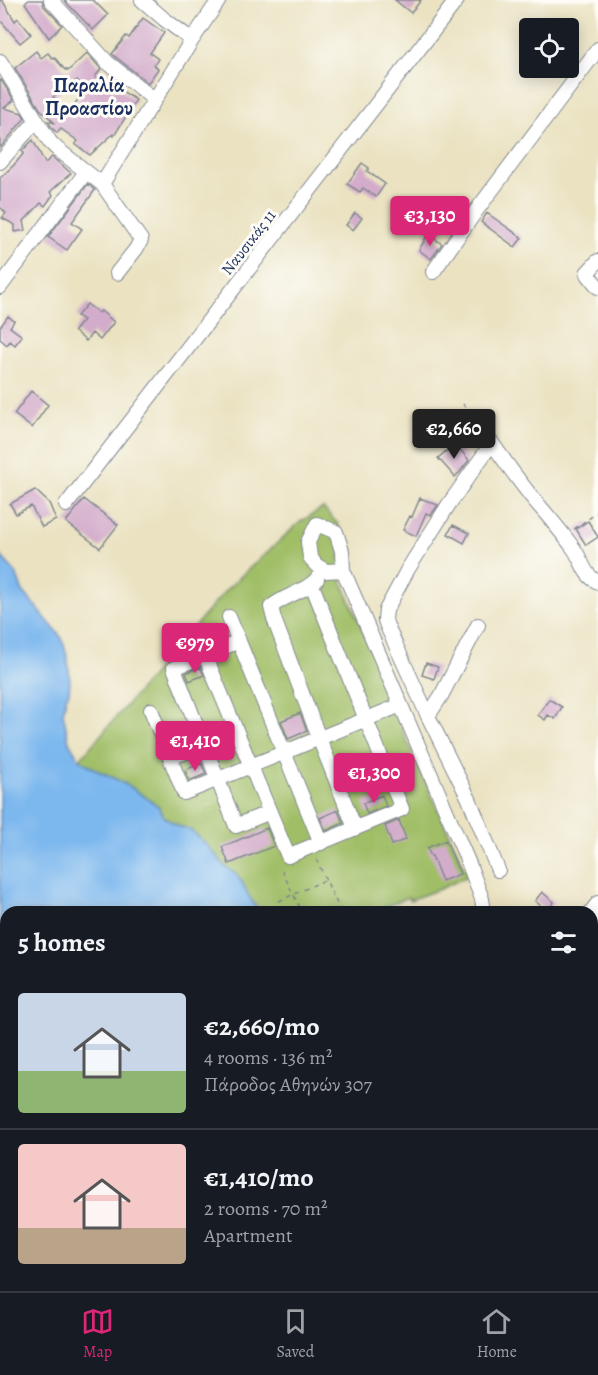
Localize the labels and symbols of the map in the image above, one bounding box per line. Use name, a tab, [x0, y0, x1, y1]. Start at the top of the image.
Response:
district label: Παραλία Προαστίου	[45, 72, 133, 122]
pin: €3,130	[381, 196, 479, 247]
street label: Ναυσικάς 11	[216, 205, 282, 280]
pin: €2,660	[405, 409, 503, 460]
pin: €979	[159, 623, 231, 674]
pin: €1,410	[146, 721, 244, 772]
pin: €1,300	[325, 753, 423, 804]

